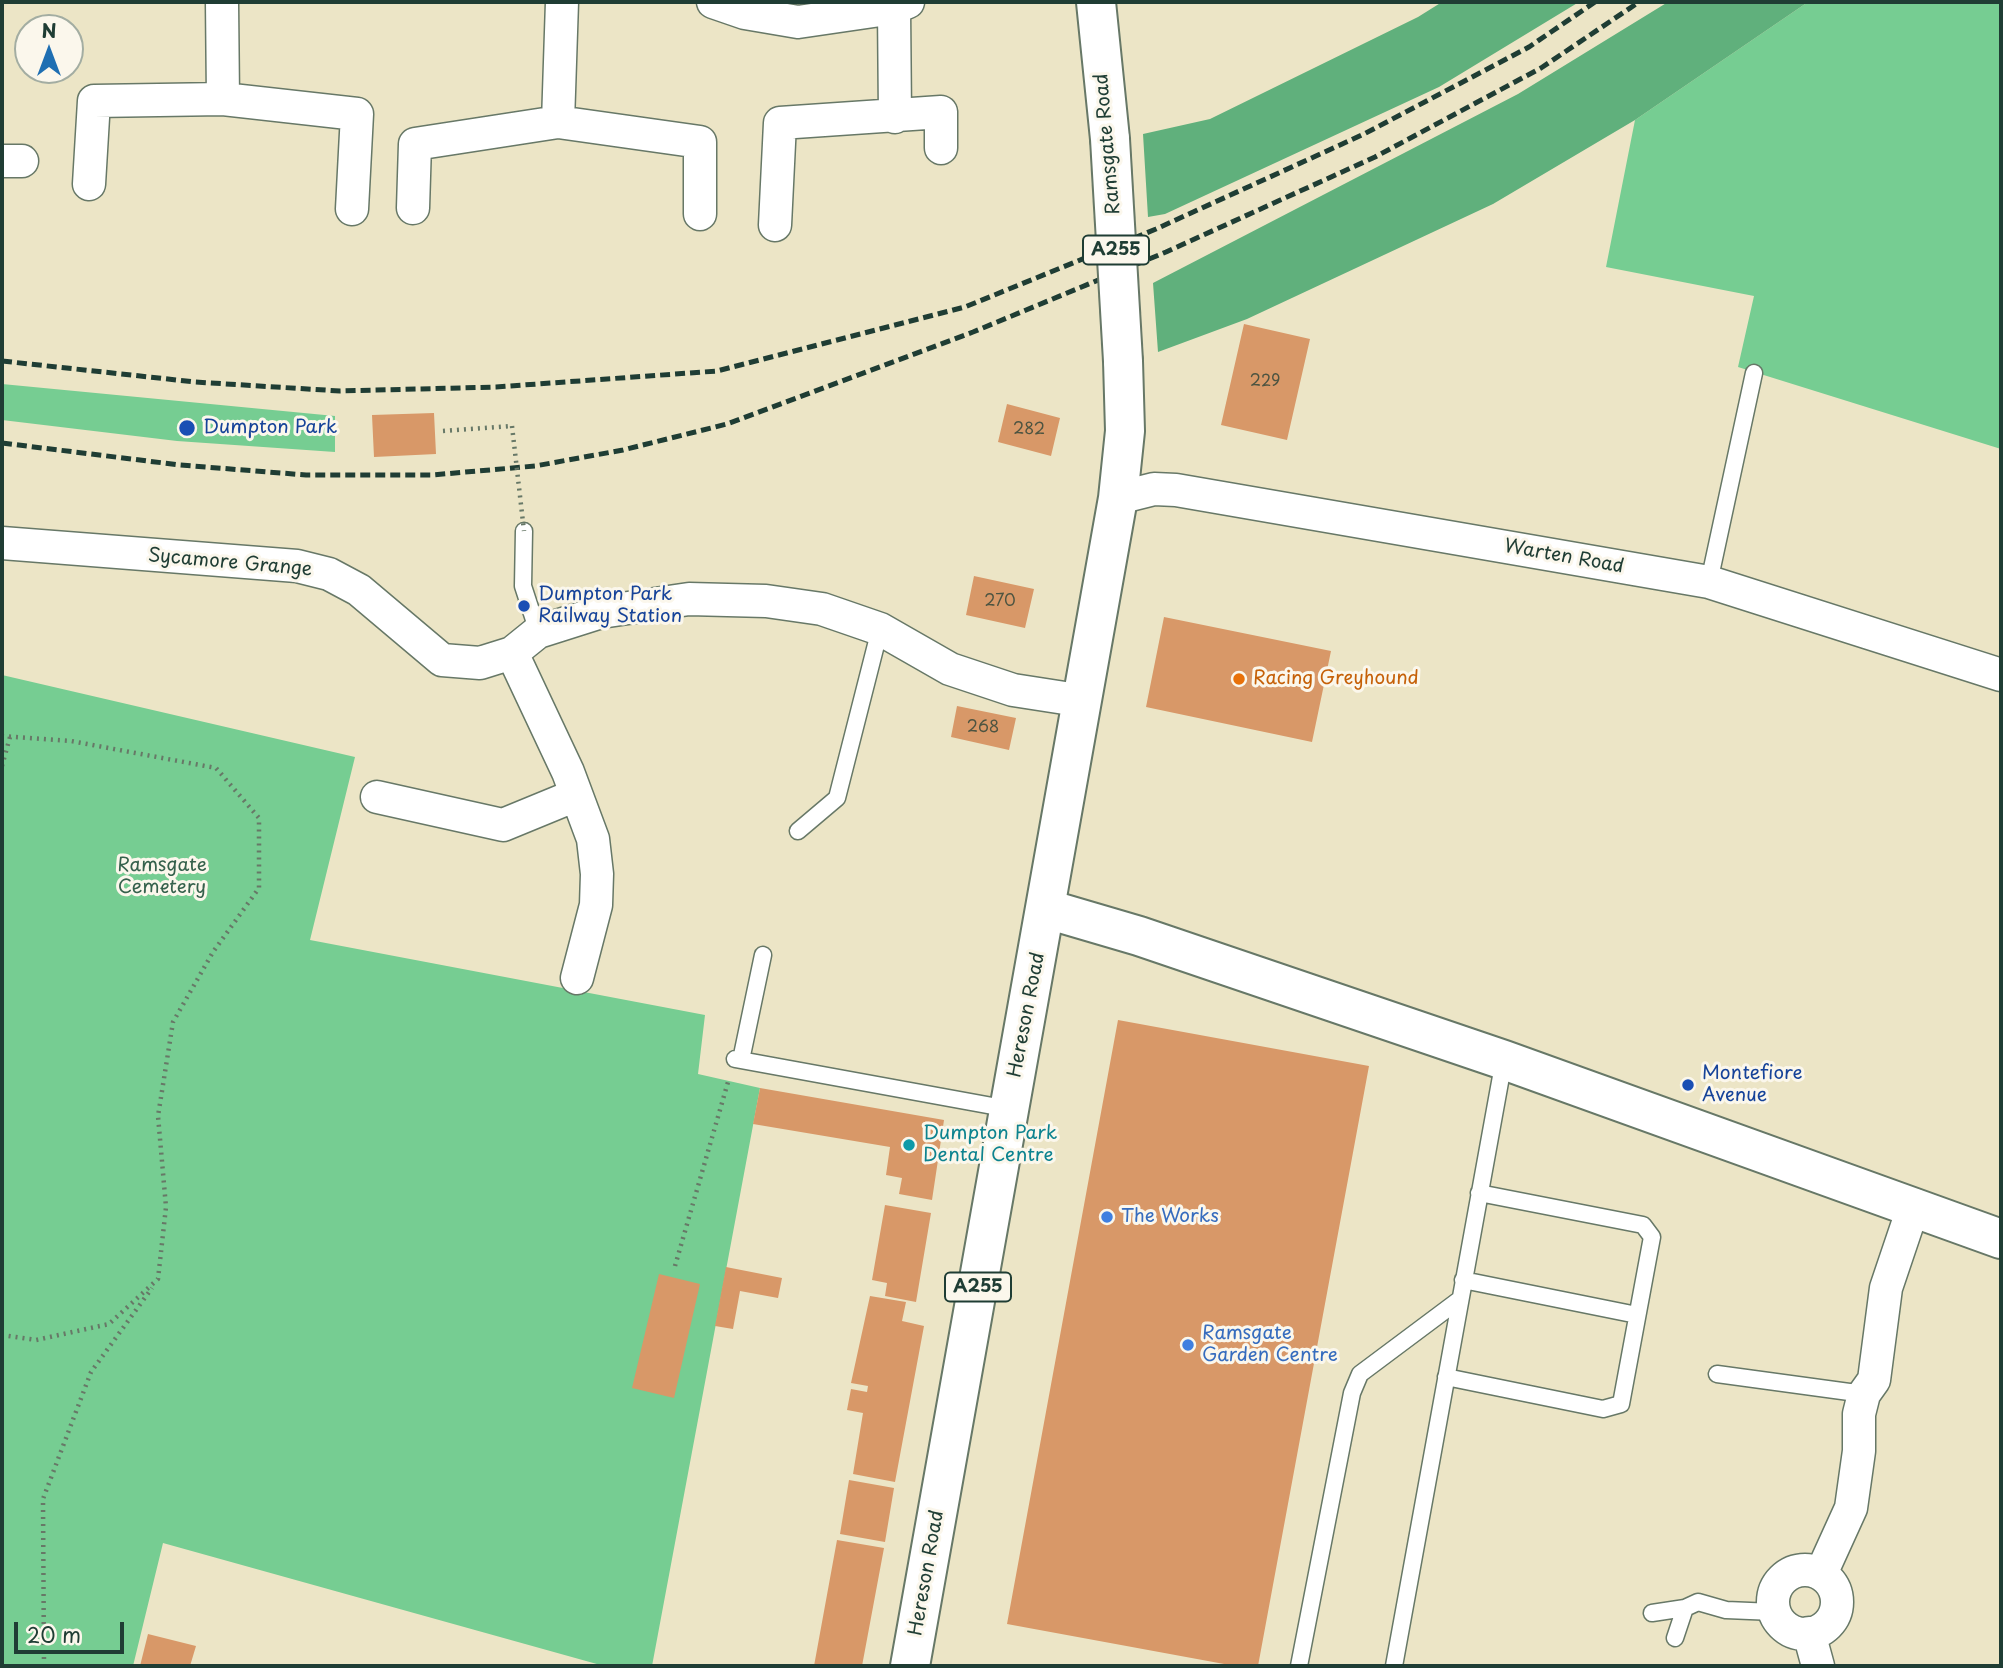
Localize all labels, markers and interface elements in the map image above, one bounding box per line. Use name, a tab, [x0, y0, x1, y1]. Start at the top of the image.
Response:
north arrow	[14, 14, 84, 84]
text: N	[41, 16, 57, 44]
street label: Ramsgate Road	[1090, 72, 1126, 216]
road number: A255	[1083, 236, 1149, 264]
house number: 229	[1250, 372, 1280, 392]
place label: Dumpton Park	[203, 417, 337, 439]
marker: Dumpton Park	[177, 418, 197, 438]
house number: 282	[1013, 420, 1045, 440]
street label: Warten Road	[1502, 535, 1626, 579]
street label: Sycamore Grange	[147, 544, 313, 582]
place label: Dumpton Park Railway Station	[538, 584, 682, 628]
house number: 270	[984, 592, 1016, 612]
marker: Dumpton Park Railway Station	[516, 598, 532, 614]
place label: Racing Greyhound	[1253, 668, 1419, 690]
marker: Racing Greyhound	[1231, 671, 1247, 687]
house number: 268	[967, 718, 999, 738]
park label: Ramsgate Cemetery	[117, 855, 207, 899]
street label: Hereson Road	[1004, 951, 1050, 1079]
place label: Montefiore Avenue	[1702, 1063, 1803, 1107]
marker: Montefiore Avenue	[1680, 1077, 1696, 1093]
place label: Dumpton Park Dental Centre	[923, 1123, 1057, 1167]
marker: Dumpton Park Dental Centre	[901, 1137, 917, 1153]
place label: The Works	[1121, 1206, 1219, 1228]
marker: The Works	[1099, 1209, 1115, 1225]
road number: A255	[945, 1272, 1011, 1302]
place label: Ramsgate Garden Centre	[1202, 1323, 1338, 1367]
marker: Ramsgate Garden Centre	[1180, 1337, 1196, 1353]
street label: Hereson Road	[905, 1509, 949, 1637]
scale bar	[18, 1608, 128, 1652]
text: 20 m	[27, 1618, 81, 1650]

